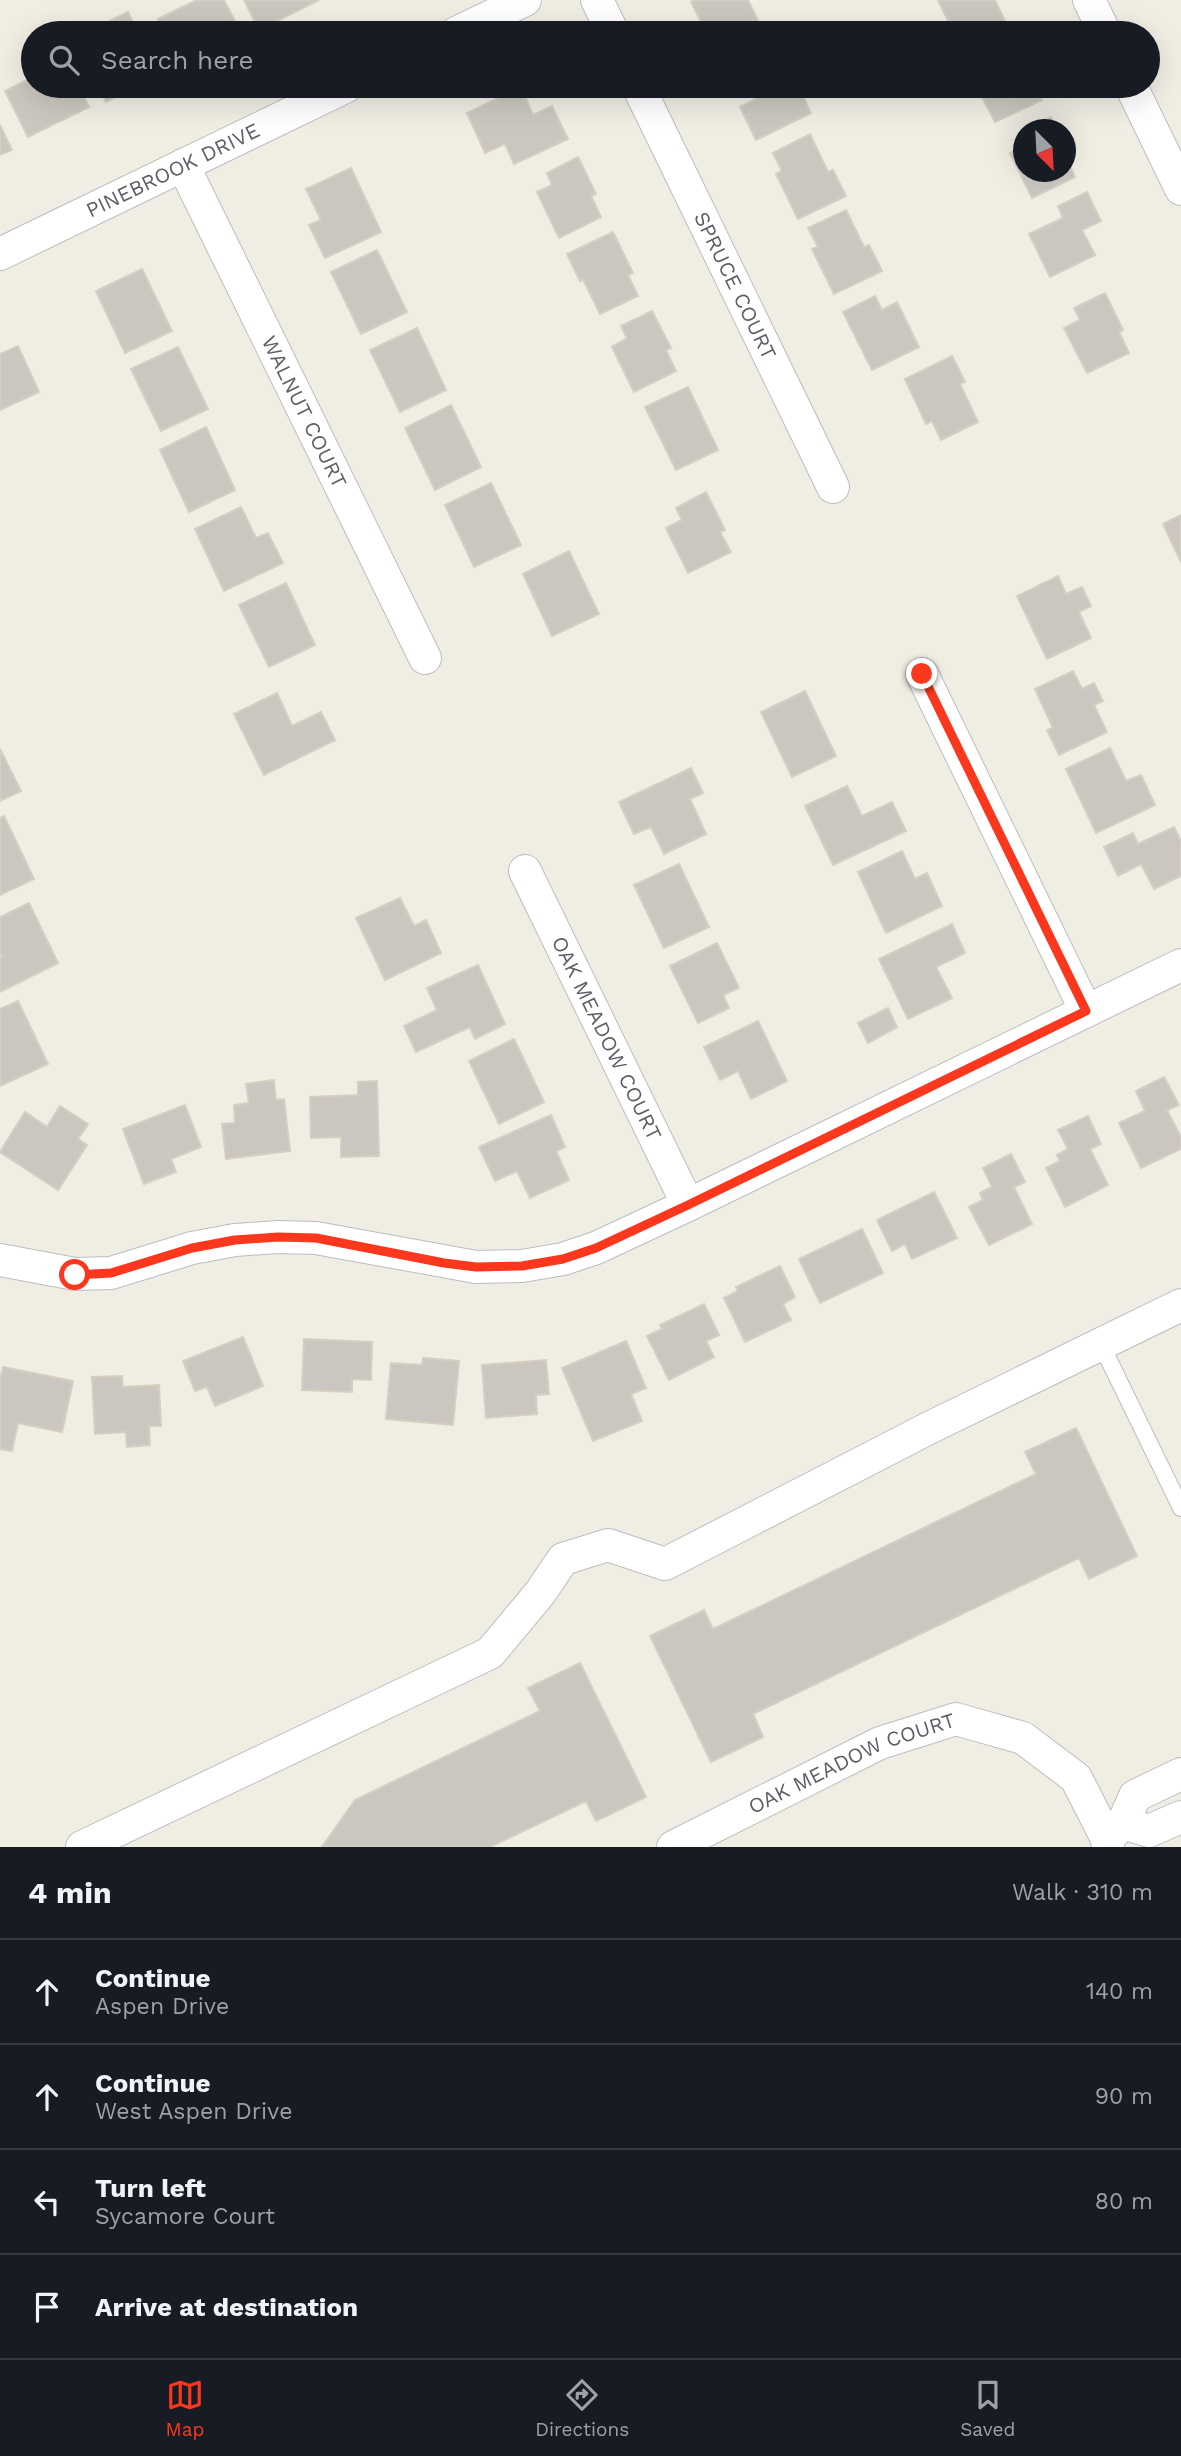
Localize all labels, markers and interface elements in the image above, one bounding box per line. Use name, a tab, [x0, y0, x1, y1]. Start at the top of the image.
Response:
search box	[21, 21, 1160, 98]
icon: search	[45, 41, 83, 79]
text: Search here	[101, 45, 253, 75]
street label: PINEBROOK DRIVE	[82, 117, 264, 223]
north arrow	[1013, 119, 1076, 182]
street label: SPRUCE COURT	[689, 207, 782, 364]
street label: WALNUT COURT	[257, 331, 353, 492]
route end	[906, 658, 937, 689]
street label: OAK MEADOW COURT	[547, 932, 667, 1144]
route start	[59, 1259, 90, 1290]
street label: OAK MEADOW COURT	[744, 1707, 959, 1819]
text: 4 min	[28, 1875, 112, 1910]
text: Walk · 310 m	[1012, 1879, 1153, 1906]
text: Continue	[95, 1963, 211, 1993]
icon: ahead	[28, 1973, 66, 2011]
text: 140 m	[1086, 1978, 1153, 2005]
text: Aspen Drive	[95, 1993, 229, 2020]
text: Continue	[95, 2068, 211, 2098]
icon: ahead	[28, 2078, 66, 2116]
text: 90 m	[1095, 2083, 1153, 2110]
text: West Aspen Drive	[95, 2098, 292, 2125]
text: Turn left	[95, 2173, 206, 2203]
icon: left	[28, 2183, 66, 2221]
text: 80 m	[1095, 2188, 1153, 2215]
text: Sycamore Court	[95, 2203, 275, 2230]
icon: arrive	[28, 2288, 66, 2326]
text: Arrive at destination	[95, 2292, 358, 2322]
tab: Map	[166, 2376, 204, 2441]
tab: Directions	[535, 2376, 629, 2441]
tab: Saved	[960, 2376, 1015, 2441]

